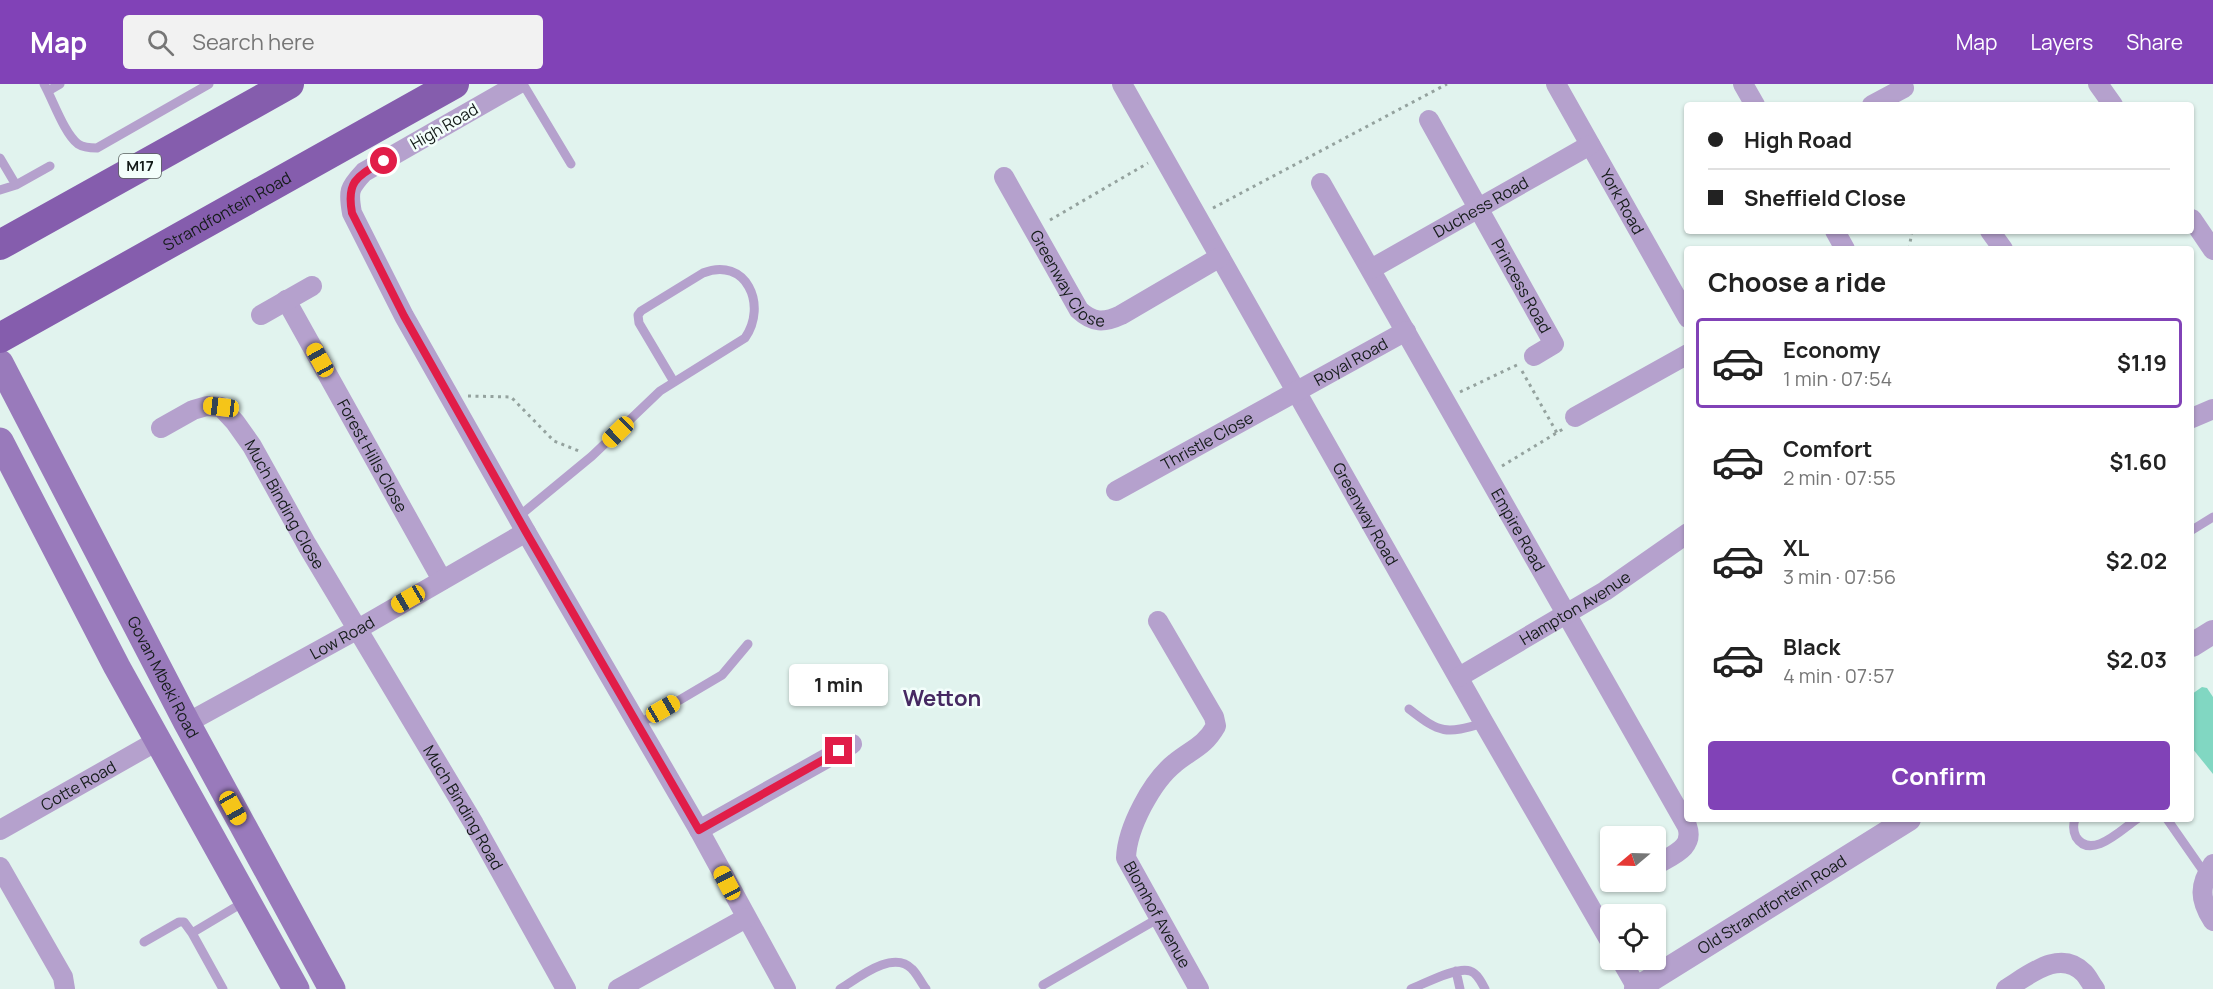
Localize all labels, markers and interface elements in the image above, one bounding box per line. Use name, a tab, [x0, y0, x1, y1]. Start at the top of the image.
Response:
search box	[123, 15, 543, 69]
text: Map	[30, 23, 87, 61]
icon: search	[144, 26, 177, 59]
text: Search here	[192, 27, 315, 57]
text: Map	[1956, 28, 1997, 56]
text: Layers	[2030, 28, 2093, 56]
text: Share	[2126, 28, 2183, 56]
street label: High Road	[406, 98, 482, 154]
text: High Road	[1744, 125, 1852, 155]
route start	[370, 147, 397, 174]
road number: M17	[119, 154, 161, 178]
street label: York Road	[1595, 165, 1650, 238]
street label: Strandfontein Road	[159, 166, 295, 256]
street label: Duchess Road	[1429, 171, 1532, 243]
text: Sheffield Close	[1744, 183, 1906, 213]
street label: Greenway Close	[1025, 226, 1105, 332]
street label: Princess Road	[1486, 235, 1557, 337]
text: Choose a ride	[1708, 263, 1886, 300]
street label: Royal Road	[1310, 332, 1391, 391]
text: Economy	[1783, 335, 1881, 365]
icon: car	[1711, 336, 1765, 390]
car	[303, 340, 337, 380]
text: $1.19	[2117, 348, 2167, 378]
text: 1 min · 07:54	[1783, 365, 1892, 392]
street label: Forest Hills Close	[332, 395, 413, 516]
car	[202, 396, 240, 418]
street label: Thristle Close	[1157, 406, 1257, 475]
car	[599, 413, 637, 451]
text: Comfort	[1783, 434, 1872, 464]
street label: Much Binding Close	[240, 435, 330, 573]
icon: car	[1711, 435, 1765, 489]
text: $1.60	[2110, 447, 2167, 477]
street label: Greenway Road	[1328, 458, 1403, 569]
text: 2 min · 07:55	[1783, 464, 1896, 491]
street label: Empire Road	[1486, 484, 1551, 575]
text: XL	[1783, 533, 1809, 563]
icon: car	[1711, 534, 1765, 588]
text: $2.02	[2106, 546, 2167, 576]
text: 3 min · 07:56	[1783, 563, 1896, 590]
street label: Hampton Avenue	[1515, 566, 1635, 650]
car	[388, 582, 428, 616]
street label: Low Road	[306, 611, 378, 664]
street label: Govan Mbeki Road	[122, 612, 204, 742]
text: Black	[1783, 632, 1840, 662]
icon: car	[1711, 633, 1765, 687]
text: $2.03	[2106, 645, 2167, 675]
text: 4 min · 07:57	[1783, 662, 1895, 689]
callout: 1 min	[790, 664, 888, 706]
text: 1 min	[814, 671, 863, 698]
district label: Wetton	[903, 683, 981, 713]
car	[643, 692, 683, 726]
route end	[825, 737, 852, 764]
street label: Much Binding Road	[418, 741, 508, 874]
button: Confirm	[1708, 741, 2170, 810]
street label: Cotte Road	[37, 756, 120, 816]
car	[216, 788, 250, 828]
north arrow	[1600, 826, 1666, 892]
map controls	[1600, 826, 1666, 970]
street label: Old Strandfontein Road	[1693, 850, 1851, 959]
street label: Blomhof Avenue	[1119, 857, 1196, 972]
car	[711, 863, 743, 903]
button: locate	[1600, 904, 1666, 970]

